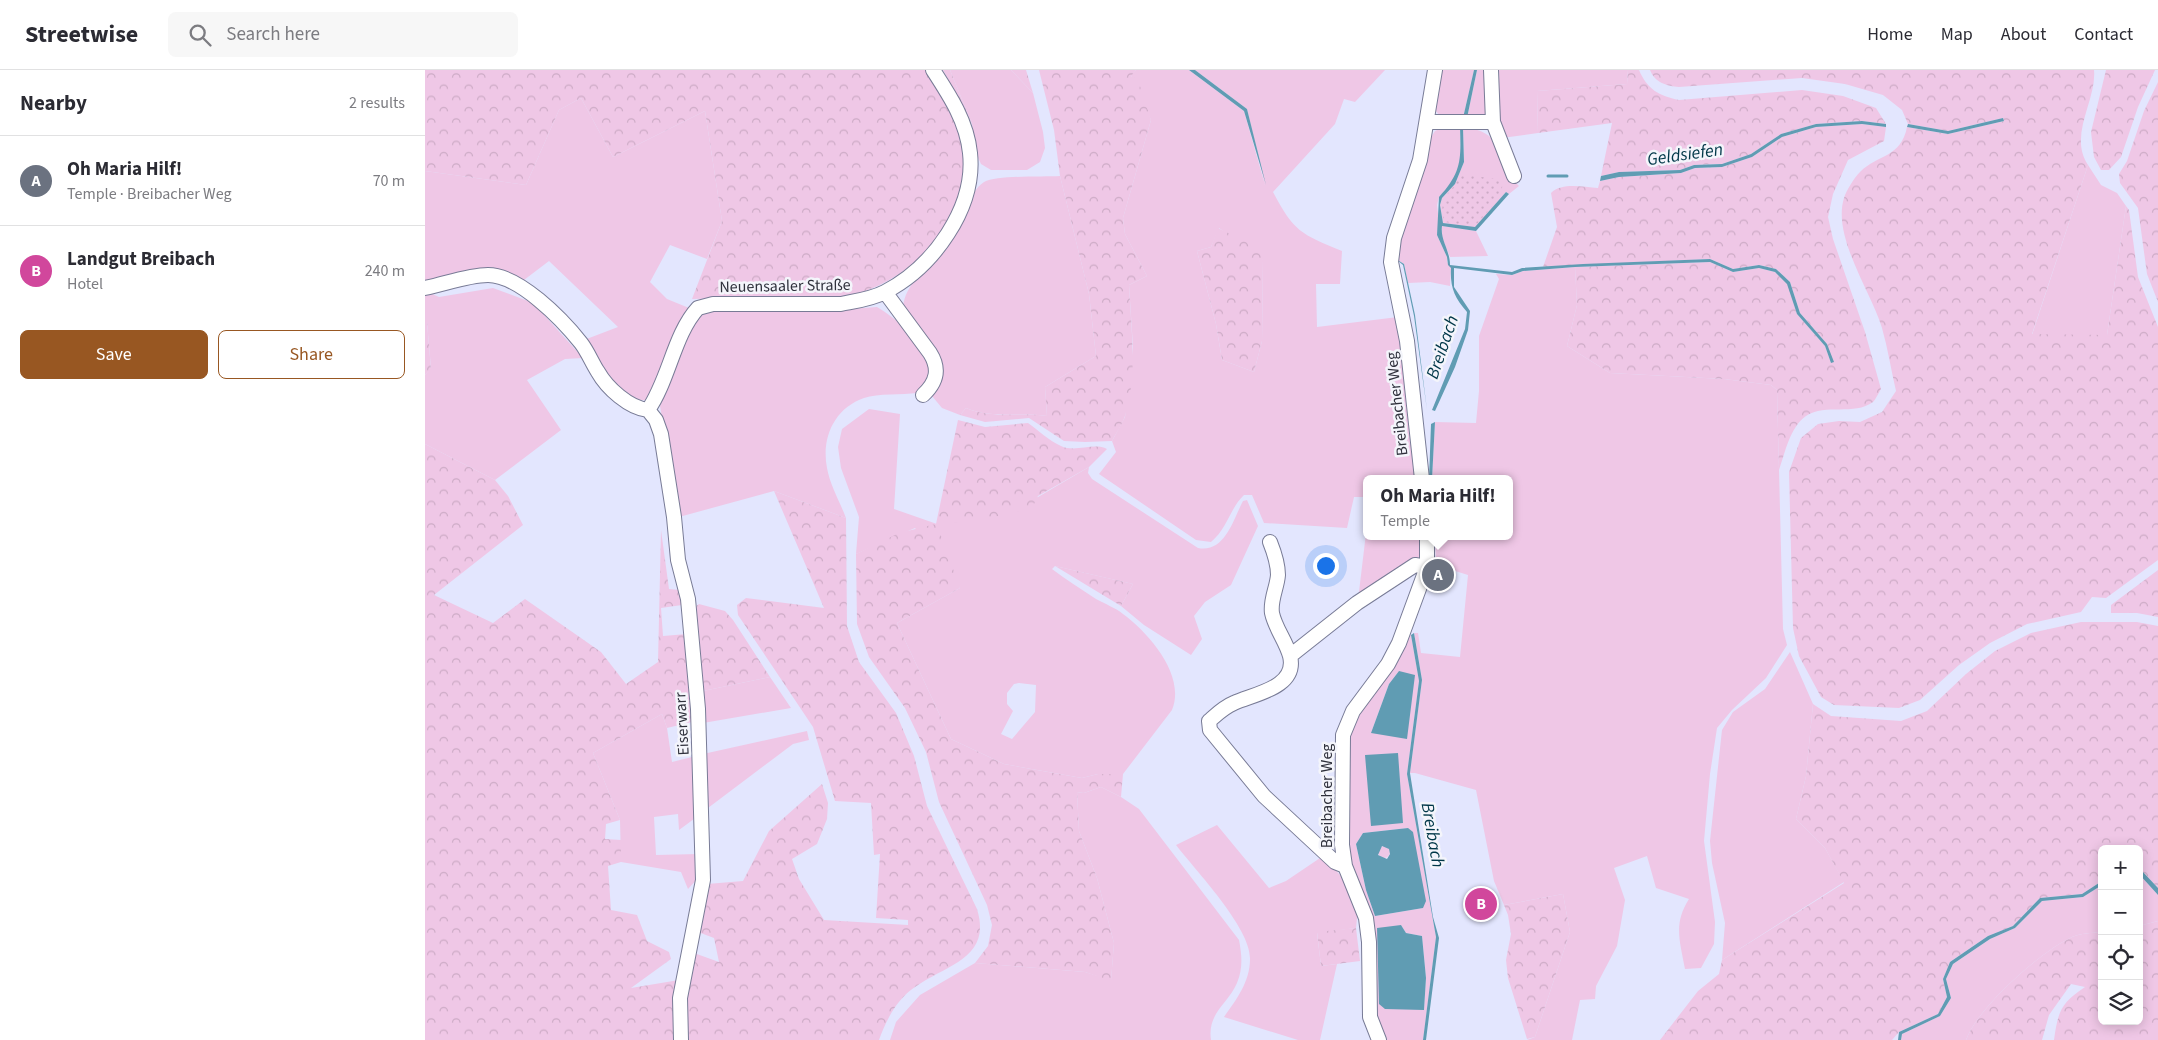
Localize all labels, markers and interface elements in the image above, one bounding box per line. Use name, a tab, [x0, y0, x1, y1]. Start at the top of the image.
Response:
search box	[168, 12, 518, 57]
text: Streetwise	[25, 17, 138, 52]
icon: search	[186, 21, 214, 49]
text: Search here	[226, 21, 320, 48]
text: Home	[1867, 22, 1913, 47]
text: Map	[1941, 22, 1973, 47]
text: About	[2001, 22, 2046, 47]
text: Contact	[2074, 22, 2133, 47]
text: Nearby	[20, 88, 87, 118]
text: 2 results	[349, 92, 405, 114]
water label: Geldsiefen	[1645, 137, 1725, 172]
text: Oh Maria Hilf!	[67, 156, 182, 183]
text: A	[31, 170, 41, 192]
text: 70 m	[373, 170, 405, 192]
text: Temple · Breibacher Weg	[67, 183, 231, 205]
text: Landgut Breibach	[67, 246, 215, 273]
text: B	[31, 260, 41, 282]
text: 240 m	[365, 260, 405, 282]
text: Hotel	[67, 273, 103, 295]
street label: Neuensaaler Straße	[719, 274, 851, 298]
water label: Breibach	[1420, 312, 1465, 382]
button: Save	[20, 330, 208, 379]
button: Share	[218, 330, 405, 379]
street label: Breibacher Weg	[1381, 351, 1413, 457]
popup	[1363, 475, 1513, 540]
text: Oh Maria Hilf!	[1380, 483, 1496, 510]
text: Temple	[1380, 510, 1430, 532]
your location	[1313, 553, 1339, 579]
pin: A	[1422, 556, 1454, 594]
street label: Eiserwarr	[669, 691, 695, 756]
street label: Breibacher Weg	[1316, 744, 1338, 848]
water label: Breibach	[1414, 801, 1451, 870]
map controls	[2098, 845, 2143, 1025]
button: +	[2098, 845, 2143, 890]
pin: B	[1465, 885, 1497, 923]
button: −	[2098, 890, 2143, 935]
button: locate	[2098, 935, 2143, 980]
button: layers	[2098, 980, 2143, 1025]

